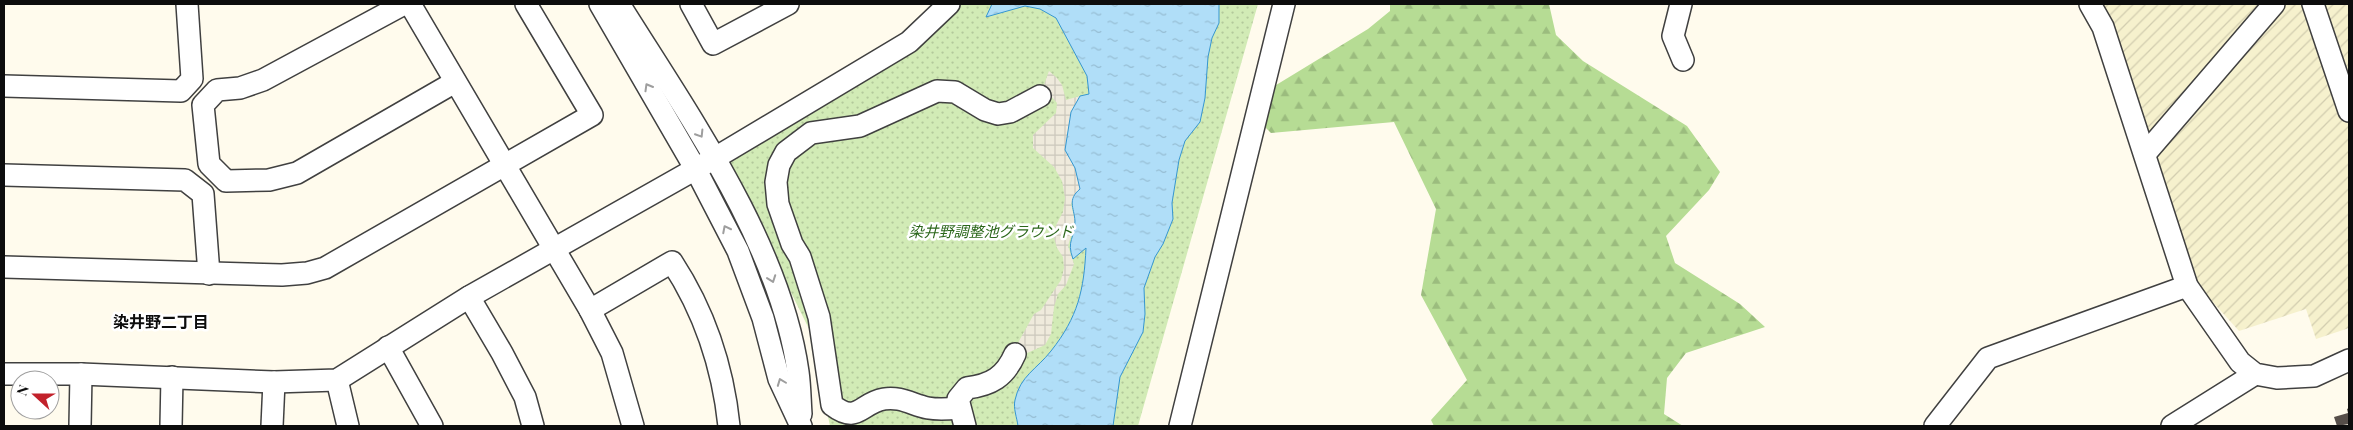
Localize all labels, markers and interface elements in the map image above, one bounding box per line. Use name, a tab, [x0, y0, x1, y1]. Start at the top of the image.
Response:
one-way arrow	[645, 83, 655, 92]
one-way arrow	[694, 129, 703, 138]
park label: 染井野調整池グラウンド	[908, 221, 1074, 241]
one-way arrow	[722, 225, 732, 234]
one-way arrow	[766, 275, 776, 283]
district label: 染井野二丁目	[113, 311, 209, 332]
north arrow	[10, 370, 60, 420]
one-way arrow	[777, 378, 787, 386]
text: N	[12, 382, 33, 398]

